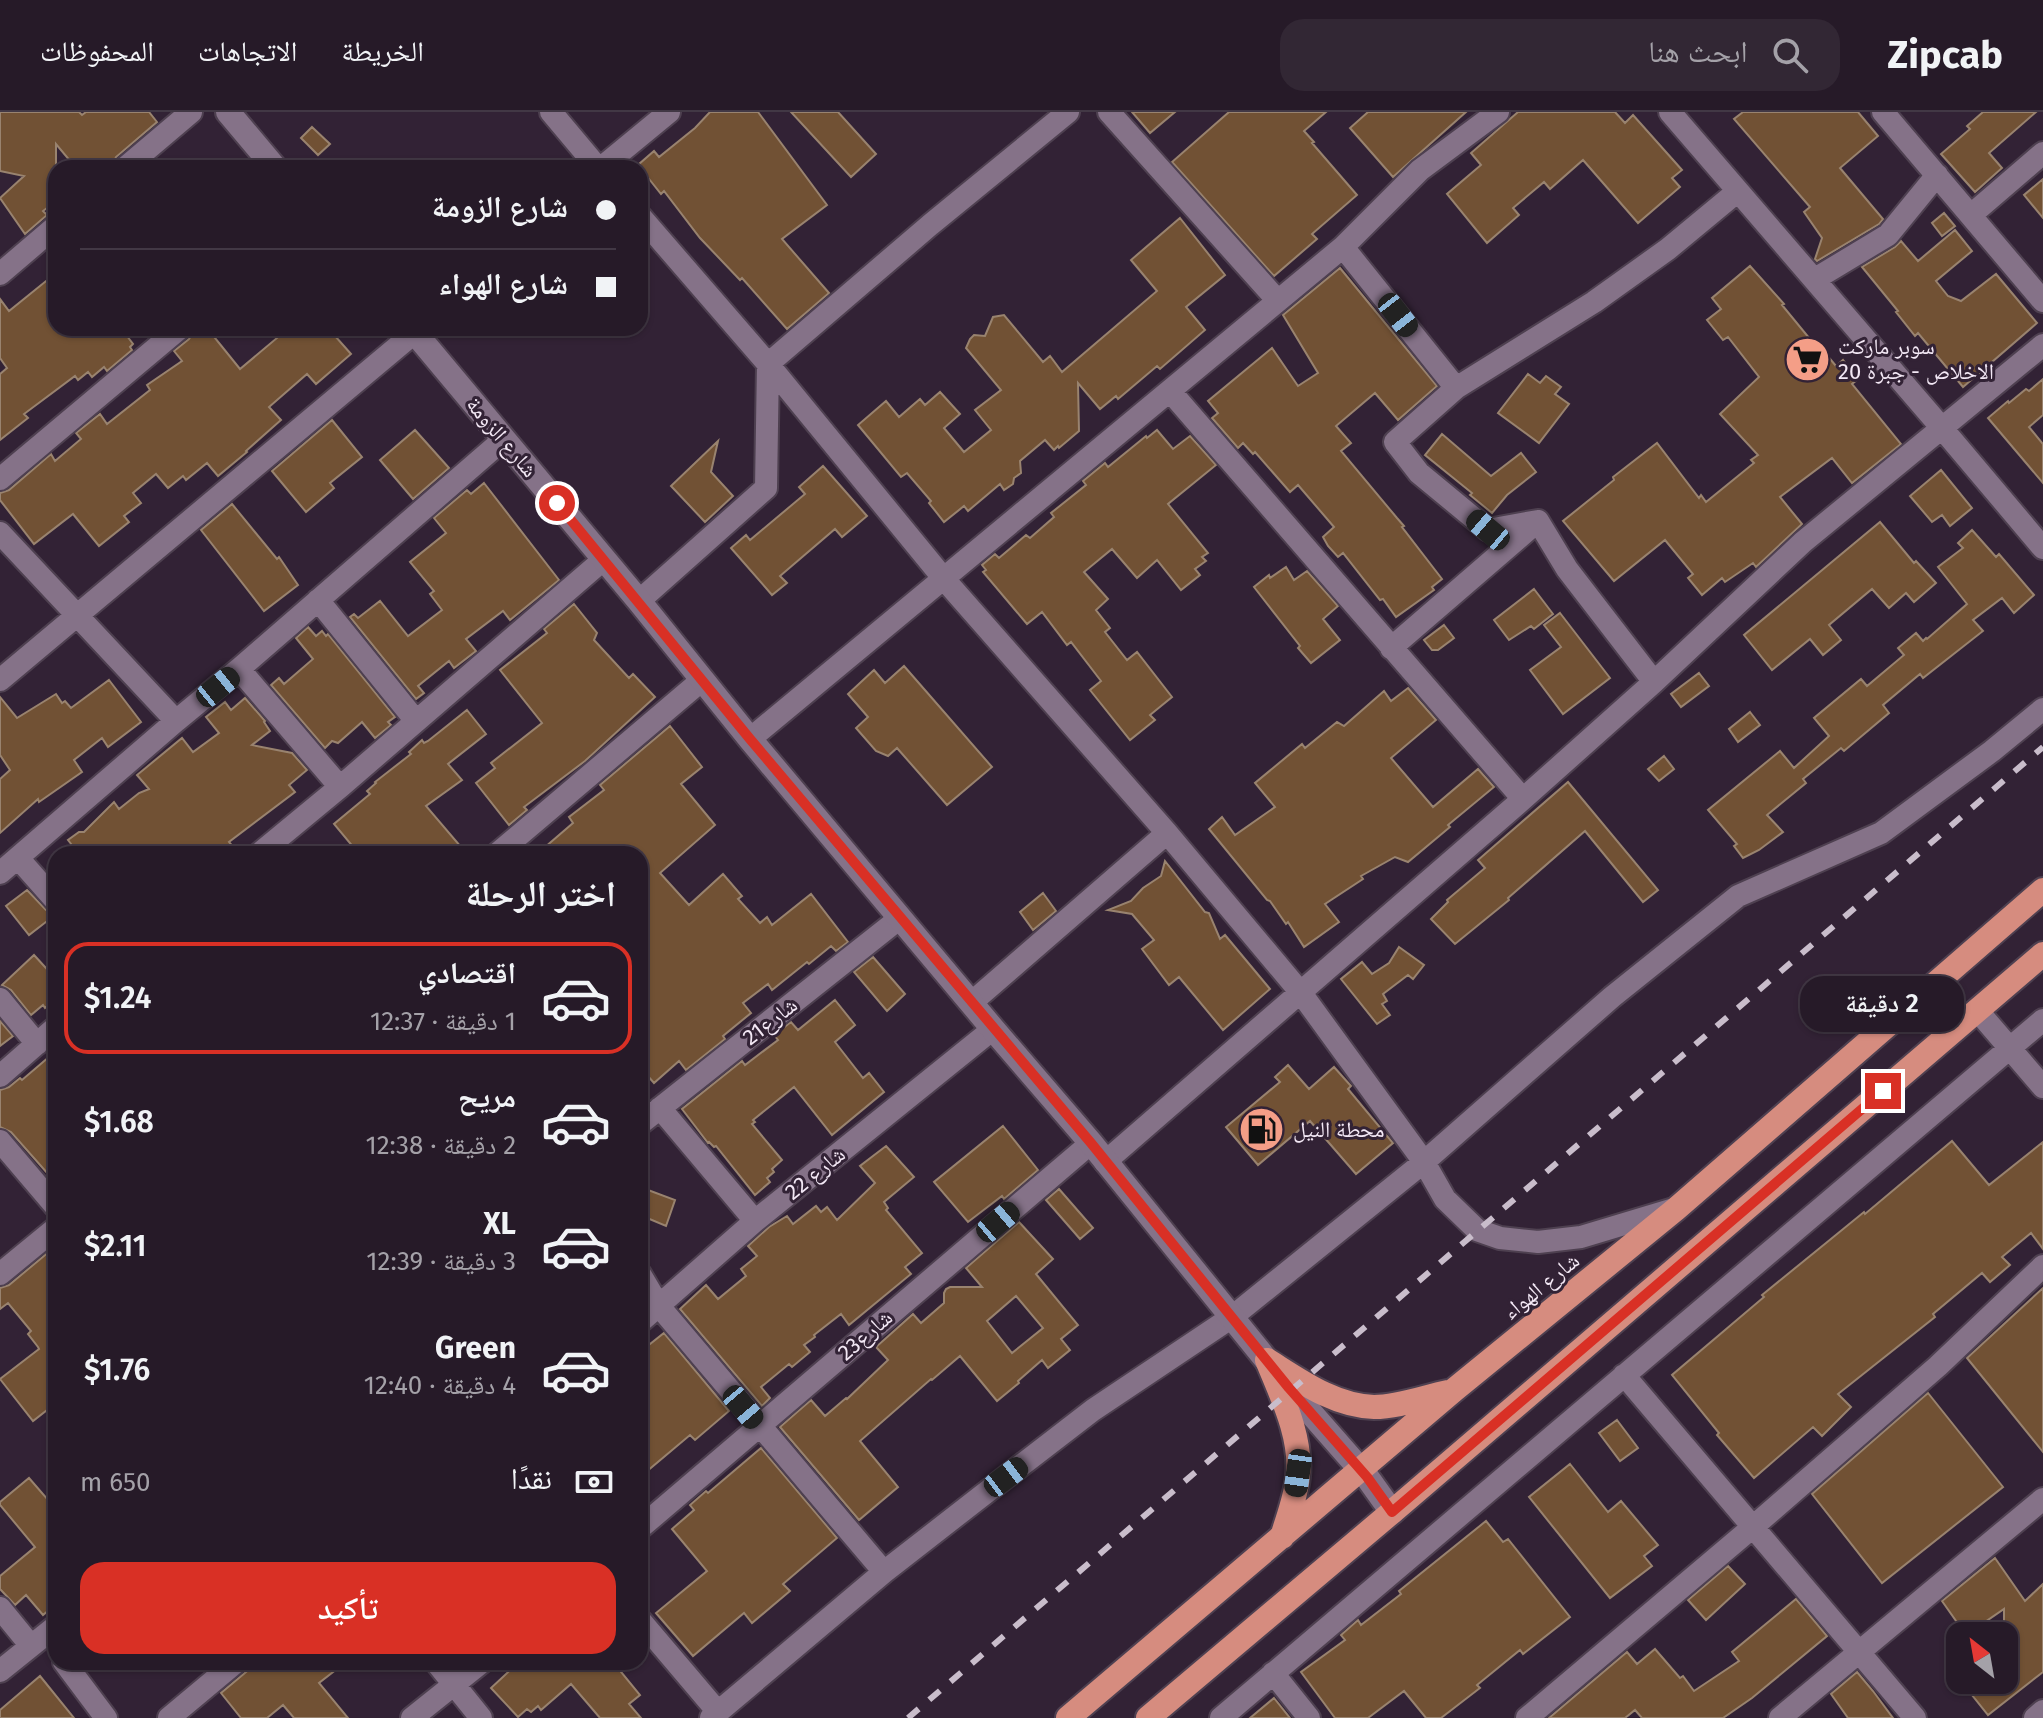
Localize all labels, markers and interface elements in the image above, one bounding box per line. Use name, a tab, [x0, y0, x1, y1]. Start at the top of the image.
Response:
search box	[1280, 19, 1840, 91]
text: Zipcab	[1888, 32, 2003, 78]
icon: search	[1768, 33, 1812, 77]
text: ابحث هنا	[1648, 34, 1748, 70]
text: المحفوظات	[40, 35, 154, 68]
text: الاتجاهات	[198, 35, 297, 68]
text: الخريطة	[341, 35, 424, 68]
text: شارع الزومة	[432, 189, 568, 225]
text: شارع الهواء	[438, 266, 568, 302]
car	[1374, 289, 1422, 341]
place label: سوبر ماركت الاخلاص - جبرة 20	[1838, 333, 1994, 385]
supermarket icon: سوبر ماركت الاخلاص - جبرة 20	[1783, 335, 1831, 383]
street label: شارع الزومة	[461, 391, 543, 483]
route start	[539, 485, 575, 521]
car	[1462, 505, 1514, 555]
car	[192, 663, 244, 711]
text: اختر الرحلة	[465, 872, 616, 916]
text: اقتصادي	[418, 955, 516, 991]
icon: car	[540, 962, 612, 1034]
callout: 2 دقيقة	[1801, 975, 1965, 1031]
text: $1.24	[84, 980, 151, 1016]
text: 2 دقيقة	[1845, 988, 1919, 1019]
street label: شارع21	[737, 991, 803, 1051]
text: 1 دقيقة · 12:37	[370, 1006, 516, 1037]
route end	[1865, 1073, 1901, 1109]
text: مريح	[458, 1079, 516, 1115]
icon: car	[540, 1086, 612, 1158]
text: $1.68	[84, 1104, 154, 1140]
fuel station icon: محطة النيل	[1238, 1105, 1286, 1153]
place label: محطة النيل	[1293, 1116, 1385, 1143]
text: 2 دقيقة · 12:38	[365, 1130, 516, 1161]
street label: شارع 22	[780, 1141, 850, 1205]
car	[972, 1197, 1024, 1247]
text: XL	[483, 1206, 516, 1242]
icon: car	[540, 1210, 612, 1282]
text: $2.11	[84, 1228, 146, 1264]
text: 3 دقيقة · 12:39	[366, 1246, 516, 1277]
street label: شارع الهواء	[1497, 1247, 1585, 1325]
street label: شارع23	[832, 1304, 898, 1366]
text: Green	[435, 1330, 516, 1366]
icon: car	[540, 1334, 612, 1406]
text: $1.76	[84, 1352, 150, 1388]
text: 4 دقيقة · 12:40	[364, 1370, 516, 1401]
car	[718, 1381, 768, 1433]
car	[1283, 1448, 1313, 1498]
car	[980, 1453, 1032, 1501]
icon: cash	[572, 1460, 616, 1504]
text: نقدًا	[511, 1461, 552, 1497]
text: 650 m	[80, 1467, 150, 1498]
button: تأكيد	[80, 1562, 616, 1654]
north arrow	[1946, 1622, 2018, 1694]
map controls	[1946, 1622, 2018, 1694]

